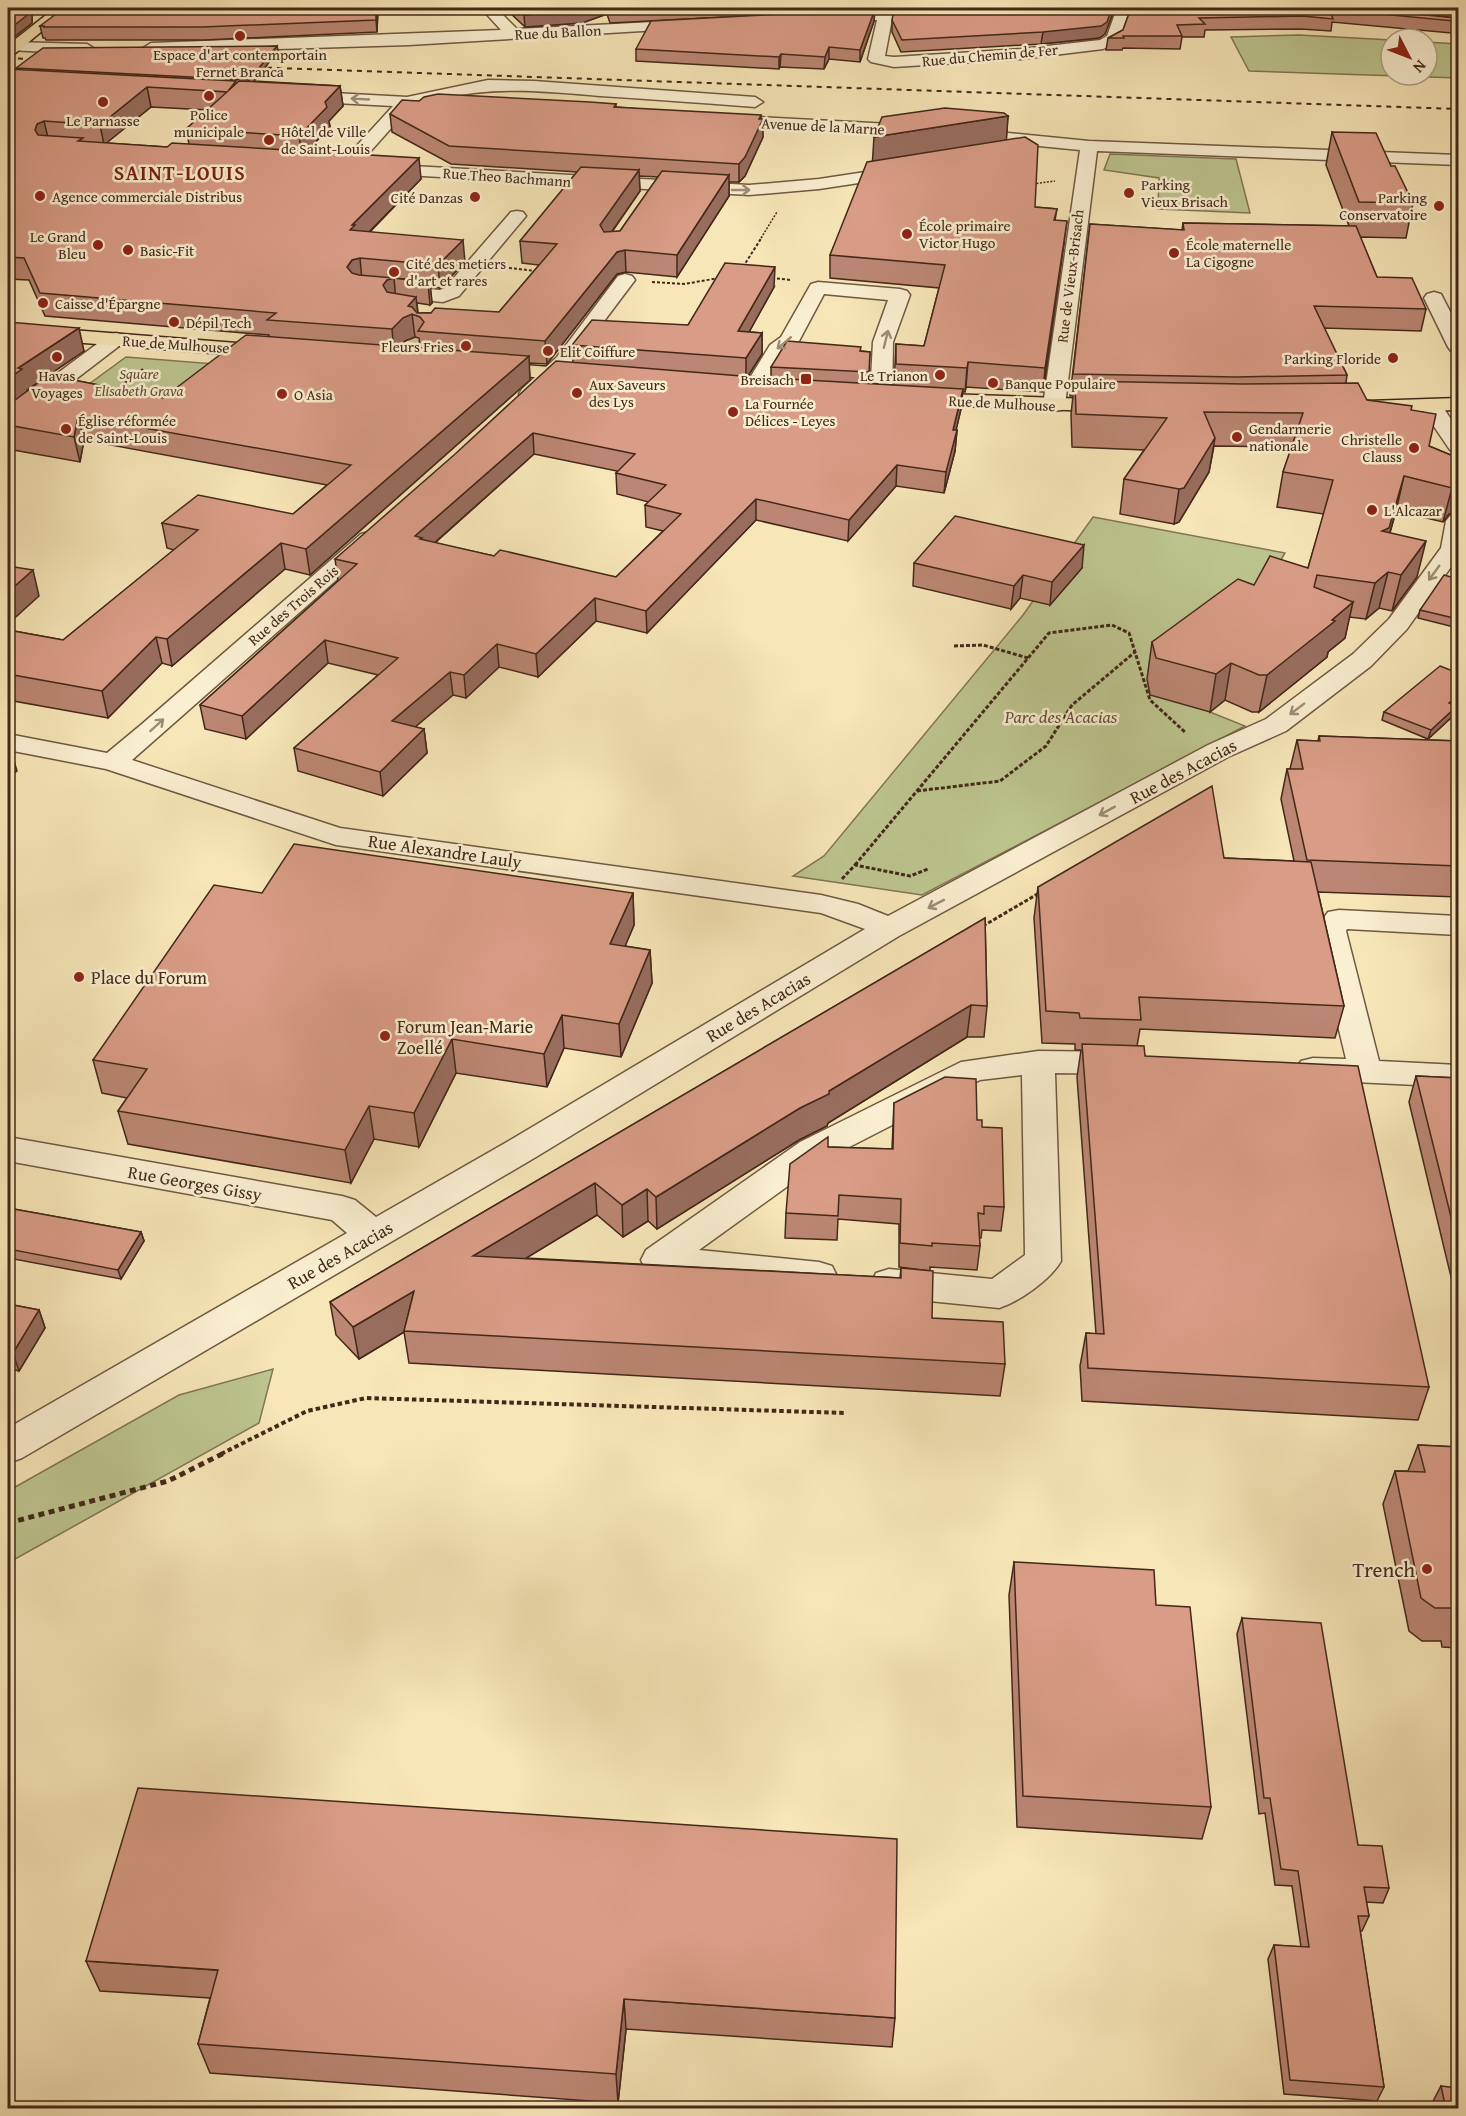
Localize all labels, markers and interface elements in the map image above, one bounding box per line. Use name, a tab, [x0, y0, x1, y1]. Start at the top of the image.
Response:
street label: Rue du Ballon	[514, 19, 602, 45]
north arrow	[1379, 27, 1439, 87]
marker: Espace d'art contemportain Fernet Branca	[233, 29, 247, 43]
street label: Rue du Chemin de Fer	[921, 39, 1059, 71]
place label: Espace d'art contemportain Fernet Branca	[153, 44, 327, 82]
text: N	[1407, 55, 1433, 79]
marker: Police municipale	[202, 89, 216, 103]
one-way arrow	[350, 94, 370, 105]
marker: Le Parnasse	[96, 95, 110, 109]
place label: Police municipale	[174, 104, 244, 142]
place label: Le Parnasse	[66, 110, 140, 131]
street label: Avenue de la Marne	[761, 112, 885, 140]
place label: Hôtel de Ville de Saint-Louis	[281, 121, 370, 159]
marker: Hôtel de Ville de Saint-Louis	[262, 133, 276, 147]
district label: SAINT-LOUIS	[114, 158, 246, 187]
street label: Rue Theo Bachmann	[442, 162, 572, 192]
place label: Parking Vieux Brisach	[1141, 174, 1228, 212]
one-way arrow	[730, 184, 750, 196]
place label: Agence commerciale Distribus	[52, 186, 242, 207]
marker: Parking Vieux Brisach	[1122, 186, 1136, 200]
place label: Cité Danzas	[391, 187, 463, 208]
place label: Parking Conservatoire	[1339, 187, 1428, 225]
marker: Agence commerciale Distribus	[33, 189, 47, 203]
marker: Cité Danzas	[468, 190, 482, 204]
marker: Parking Conservatoire	[1432, 199, 1446, 213]
street label: Rue de Vieux-Brisach	[1051, 208, 1089, 344]
place label: École primaire Victor Hugo	[919, 215, 1010, 253]
place label: Le Grand Bleu	[30, 226, 87, 264]
marker: École primaire Victor Hugo	[900, 227, 914, 241]
place label: École maternelle La Cigogne	[1186, 234, 1291, 272]
marker: Le Grand Bleu	[91, 238, 105, 252]
place label: Basic-Fit	[140, 240, 195, 261]
marker: Basic-Fit	[121, 243, 135, 257]
marker: École maternelle La Cigogne	[1167, 246, 1181, 260]
place label: Cité des metiers d'art et rares	[406, 253, 506, 291]
marker: Cité des metiers d'art et rares	[387, 265, 401, 279]
place label: Caisse d'Épargne	[55, 293, 160, 314]
marker: Caisse d'Épargne	[36, 296, 50, 310]
place label: Dépil Tech	[186, 312, 252, 333]
marker: Dépil Tech	[167, 315, 181, 329]
street label: Rue de Mulhouse	[122, 330, 230, 358]
one-way arrow	[880, 330, 892, 349]
place label: Fleurs Fries	[381, 336, 454, 357]
one-way arrow	[776, 337, 792, 350]
marker: Fleurs Fries	[459, 339, 473, 353]
place label: Elit Coiffure	[560, 341, 635, 362]
marker: Elit Coiffure	[541, 344, 555, 358]
place label: Parking Floride	[1284, 348, 1381, 369]
marker: Havas Voyages	[50, 350, 64, 364]
marker: Parking Floride	[1386, 351, 1400, 365]
park label: Square Elisabeth Grava	[94, 363, 184, 401]
place label: Havas Voyages	[31, 365, 83, 403]
place label: Le Trianon	[860, 365, 929, 386]
marker: Le Trianon	[933, 368, 947, 382]
place label: Breisach	[740, 369, 795, 390]
marker: Breisach	[799, 372, 813, 386]
place label: Banque Populaire	[1005, 373, 1116, 394]
place label: Aux Saveurs des Lys	[589, 374, 666, 412]
marker: Banque Populaire	[986, 376, 1000, 390]
place label: O Asia	[294, 384, 333, 405]
marker: Aux Saveurs des Lys	[570, 386, 584, 400]
marker: O Asia	[275, 387, 289, 401]
street label: Rue de Mulhouse	[948, 390, 1056, 416]
place label: La Fournée Délices - Leyes	[745, 393, 836, 431]
marker: La Fournée Délices - Leyes	[726, 405, 740, 419]
place label: Église réformée de Saint-Louis	[78, 410, 176, 448]
place label: Gendarmerie nationale	[1249, 418, 1331, 456]
marker: Église réformée de Saint-Louis	[59, 422, 73, 436]
place label: Christelle Clauss	[1341, 429, 1402, 467]
marker: Gendarmerie nationale	[1230, 430, 1244, 444]
marker: Christelle Clauss	[1407, 441, 1421, 455]
place label: L'Alcazar	[1384, 500, 1442, 521]
marker: L'Alcazar	[1365, 503, 1379, 517]
street label: Rue des Trois Rois	[243, 560, 343, 650]
one-way arrow	[1428, 564, 1441, 580]
park label: Parc des Acacias	[1004, 703, 1118, 730]
one-way arrow	[1290, 703, 1306, 715]
one-way arrow	[150, 718, 165, 732]
street label: Rue des Acacias	[1125, 731, 1241, 811]
one-way arrow	[1099, 806, 1117, 817]
street label: Rue Alexandre Lauly	[367, 827, 523, 875]
one-way arrow	[928, 899, 946, 911]
place label: Place du Forum	[91, 964, 207, 991]
street label: Rue des Acacias	[701, 965, 815, 1049]
marker: Place du Forum	[72, 970, 86, 984]
place label: Forum Jean-Marie Zoellé	[397, 1013, 533, 1061]
marker: Forum Jean-Marie Zoellé	[378, 1029, 392, 1043]
street label: Rue Georges Gissy	[126, 1158, 264, 1208]
street label: Rue des Acacias	[282, 1214, 398, 1296]
place label: Trench	[1352, 1554, 1415, 1585]
marker: Trench	[1420, 1562, 1434, 1576]

